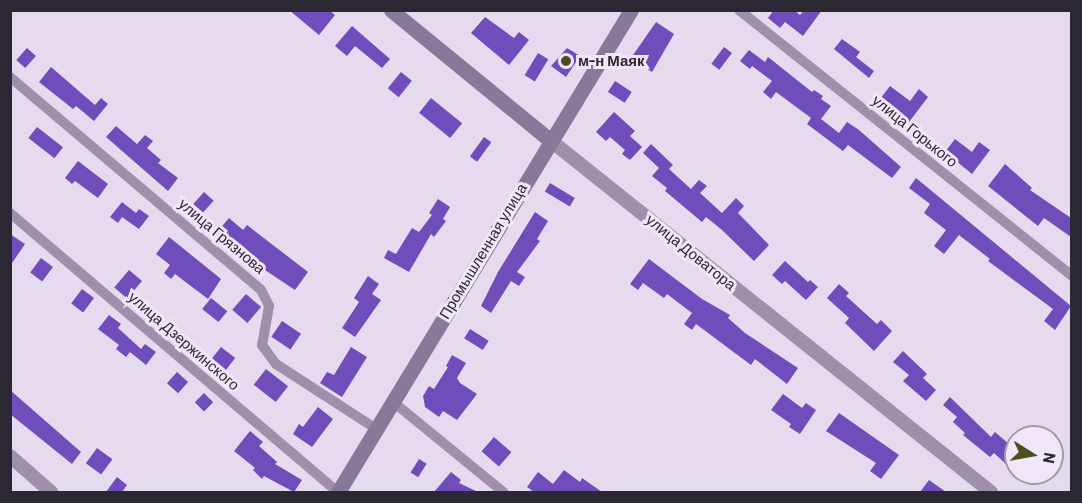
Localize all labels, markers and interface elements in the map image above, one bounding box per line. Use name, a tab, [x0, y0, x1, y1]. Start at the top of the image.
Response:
place label: м-н Маяк	[578, 52, 645, 70]
marker: м-н Маяк	[559, 54, 573, 68]
street label: улица Горького	[869, 91, 961, 171]
street label: Промышленная улица	[435, 180, 531, 322]
street label: улица Грязнова	[175, 195, 269, 277]
street label: улица Доватора	[642, 210, 740, 294]
street label: улица Дзержинского	[125, 288, 243, 394]
north arrow	[1004, 425, 1064, 485]
text: N	[1040, 451, 1061, 465]

